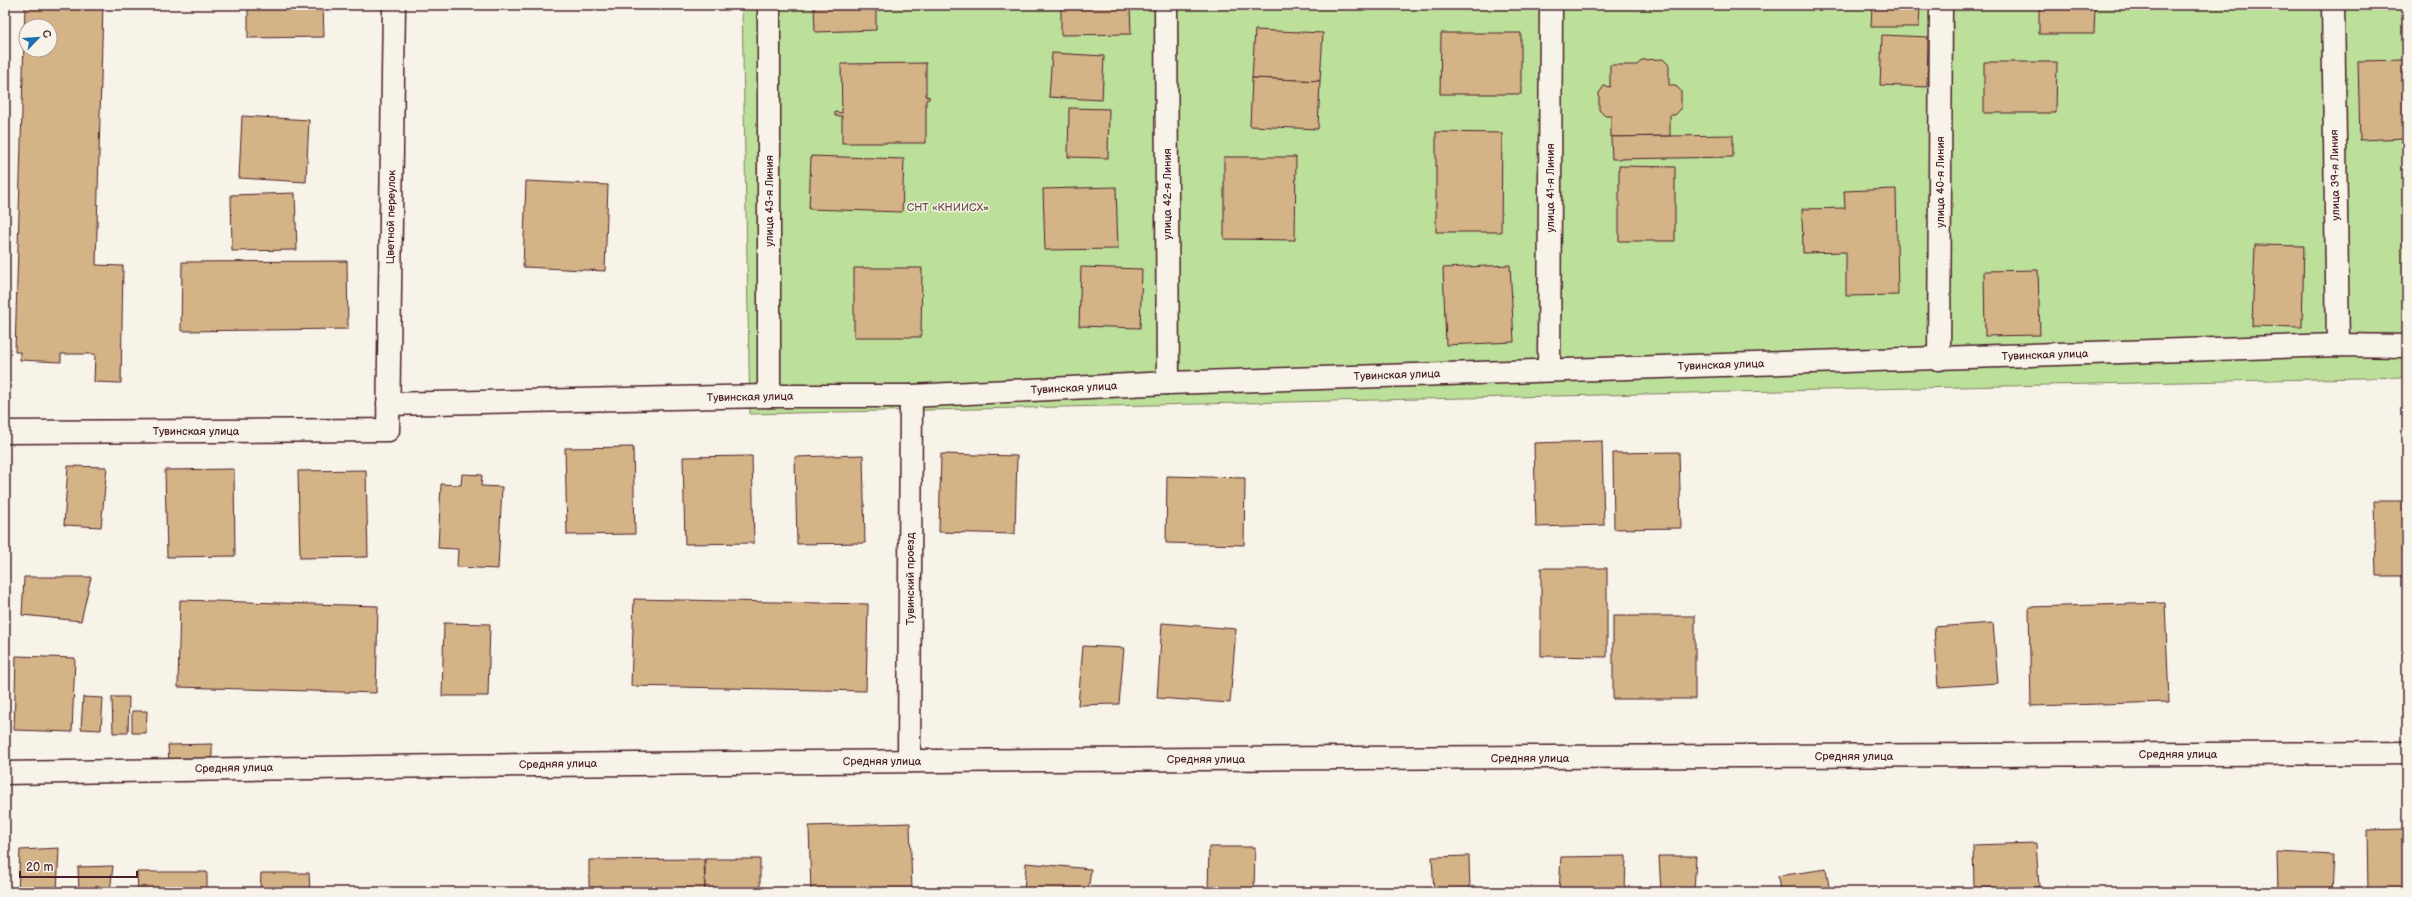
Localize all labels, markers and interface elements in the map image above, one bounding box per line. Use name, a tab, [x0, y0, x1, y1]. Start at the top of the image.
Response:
north arrow	[18, 18, 58, 58]
text: С	[39, 28, 54, 41]
street label: улица 39-я Линия	[2328, 129, 2342, 221]
street label: улица 40-я Линия	[1934, 136, 1947, 228]
street label: улица 41-я Линия	[1544, 143, 1557, 233]
street label: улица 42-я Линия	[1161, 148, 1174, 240]
street label: улица 43-я Линия	[763, 155, 776, 247]
street label: Цветной переулок	[384, 170, 398, 264]
park label: СНТ «КНИИСХ»	[907, 201, 989, 214]
street label: Тувинская улица	[2001, 347, 2089, 363]
street label: Тувинская улица	[1677, 357, 1765, 373]
street label: Тувинская улица	[1353, 367, 1441, 383]
street label: Тувинская улица	[1030, 379, 1118, 397]
street label: Тувинская улица	[707, 390, 794, 404]
street label: Тувинская улица	[153, 425, 240, 438]
street label: Тувинский проезд	[904, 532, 917, 625]
street label: Средняя улица	[2139, 748, 2218, 761]
street label: Средняя улица	[1815, 750, 1894, 763]
street label: Средняя улица	[1491, 752, 1570, 765]
street label: Средняя улица	[1167, 753, 1246, 766]
street label: Средняя улица	[843, 755, 922, 768]
street label: Средняя улица	[519, 757, 598, 771]
street label: Средняя улица	[195, 761, 274, 775]
scale bar	[20, 853, 137, 879]
text: 20 m	[26, 860, 53, 875]

